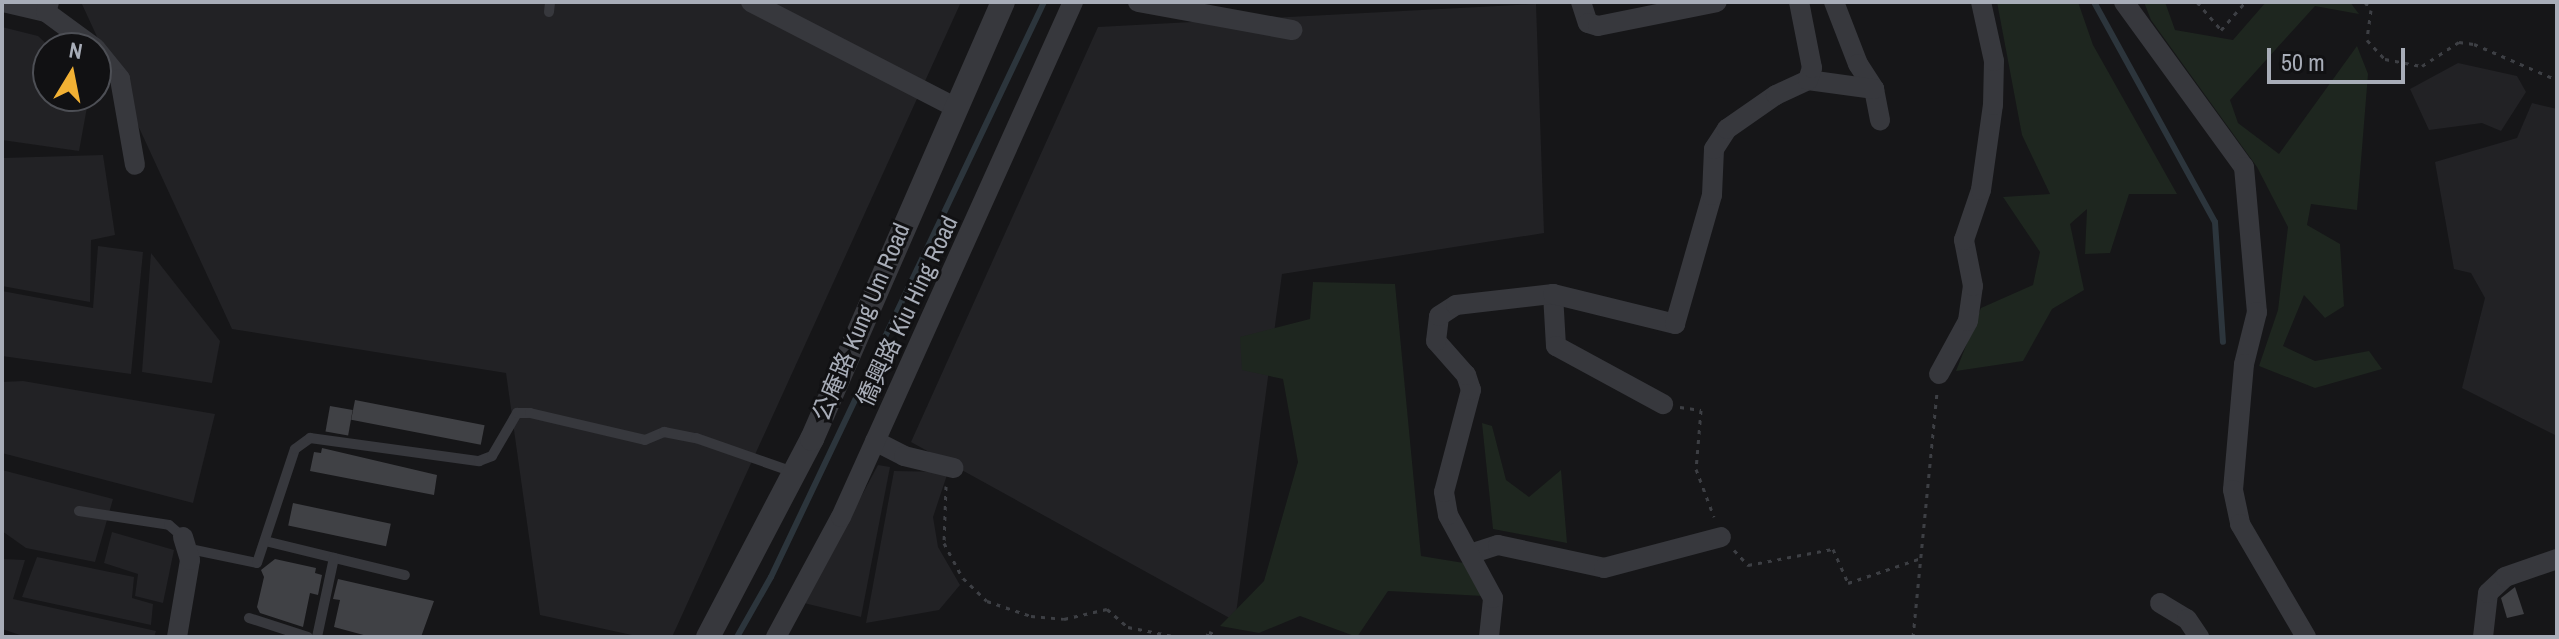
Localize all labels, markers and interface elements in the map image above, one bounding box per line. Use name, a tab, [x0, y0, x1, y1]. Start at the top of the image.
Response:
north arrow	[32, 32, 112, 112]
scale bar	[2271, 32, 2409, 82]
text: N	[67, 34, 85, 66]
text: 50 m	[2281, 46, 2325, 78]
street label: 僑興路 Kiu Hing Road	[850, 211, 964, 411]
street label: 公庵路 Kung Um Road	[806, 219, 916, 425]

